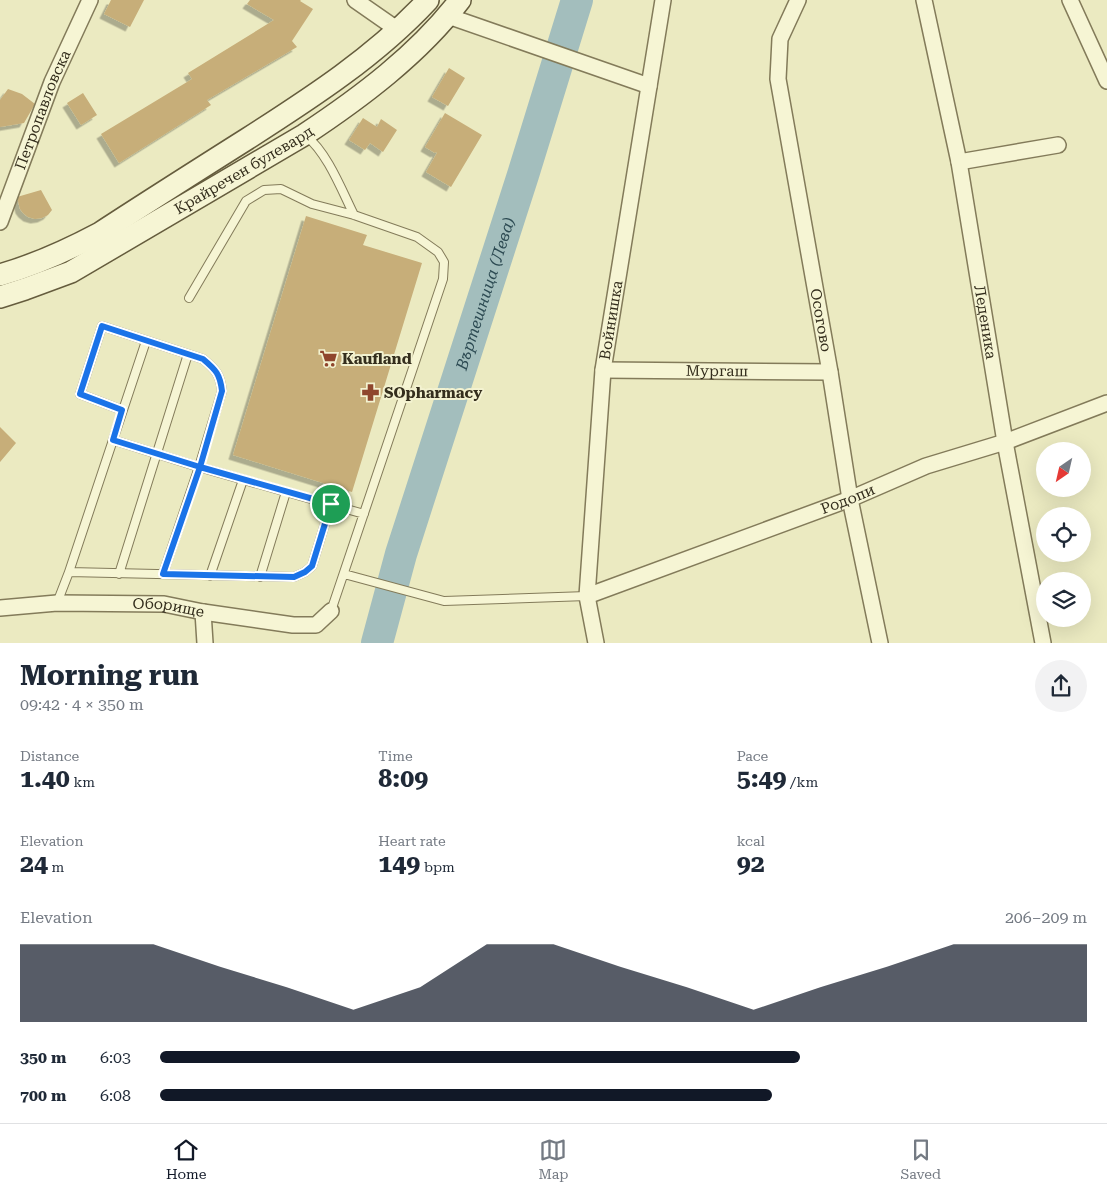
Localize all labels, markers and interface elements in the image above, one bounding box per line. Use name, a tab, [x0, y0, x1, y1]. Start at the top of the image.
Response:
street label: Петропавловска	[11, 47, 75, 172]
street label: Крайречен булевард	[171, 122, 317, 218]
water label: Въртешница (Лева)	[451, 214, 518, 373]
street label: Войнишка	[596, 279, 626, 361]
street label: Леденика	[970, 284, 1000, 360]
street label: Осогово	[806, 287, 835, 353]
supermarket icon: Kaufland	[318, 349, 338, 369]
place label: Kaufland	[342, 350, 412, 368]
street label: Мургаш	[686, 362, 749, 380]
pharmacy icon: SOpharmacy	[360, 383, 380, 403]
place label: SOpharmacy	[384, 384, 482, 402]
north arrow	[1036, 442, 1091, 498]
map controls	[1036, 442, 1091, 627]
street label: Родопи	[818, 480, 878, 518]
pin	[310, 483, 352, 525]
icon: arrive	[317, 490, 345, 518]
button: locate	[1036, 507, 1091, 562]
button: layers	[1036, 572, 1091, 627]
street label: Оборище	[133, 595, 206, 621]
text: Morning run	[20, 659, 199, 692]
button: share	[1035, 660, 1087, 712]
text: 09:42 · 4 × 350 m	[20, 695, 144, 714]
text: Distance	[20, 748, 79, 764]
text: Time	[378, 748, 413, 764]
text: Pace	[737, 748, 768, 764]
text: 1.40	[20, 764, 70, 793]
text: 8:09	[378, 764, 428, 793]
text: 5:49	[737, 764, 786, 793]
text: km	[70, 774, 95, 790]
text: /km	[786, 774, 818, 790]
text: Elevation	[20, 833, 83, 849]
text: Heart rate	[378, 833, 446, 849]
text: kcal	[737, 833, 765, 849]
text: 24	[20, 849, 48, 878]
text: 149	[378, 849, 420, 878]
text: 92	[737, 849, 765, 878]
text: m	[48, 859, 64, 875]
text: bpm	[420, 859, 455, 875]
text: Elevation	[20, 908, 93, 927]
text: 206–209 m	[1005, 908, 1087, 927]
text: 350 m	[20, 1048, 66, 1067]
text: 6:03	[100, 1048, 131, 1067]
text: 700 m	[20, 1086, 66, 1105]
text: 6:08	[100, 1086, 131, 1105]
tab: Home	[166, 1136, 207, 1182]
tab: Map	[539, 1136, 568, 1182]
tab: Saved	[900, 1136, 941, 1182]

